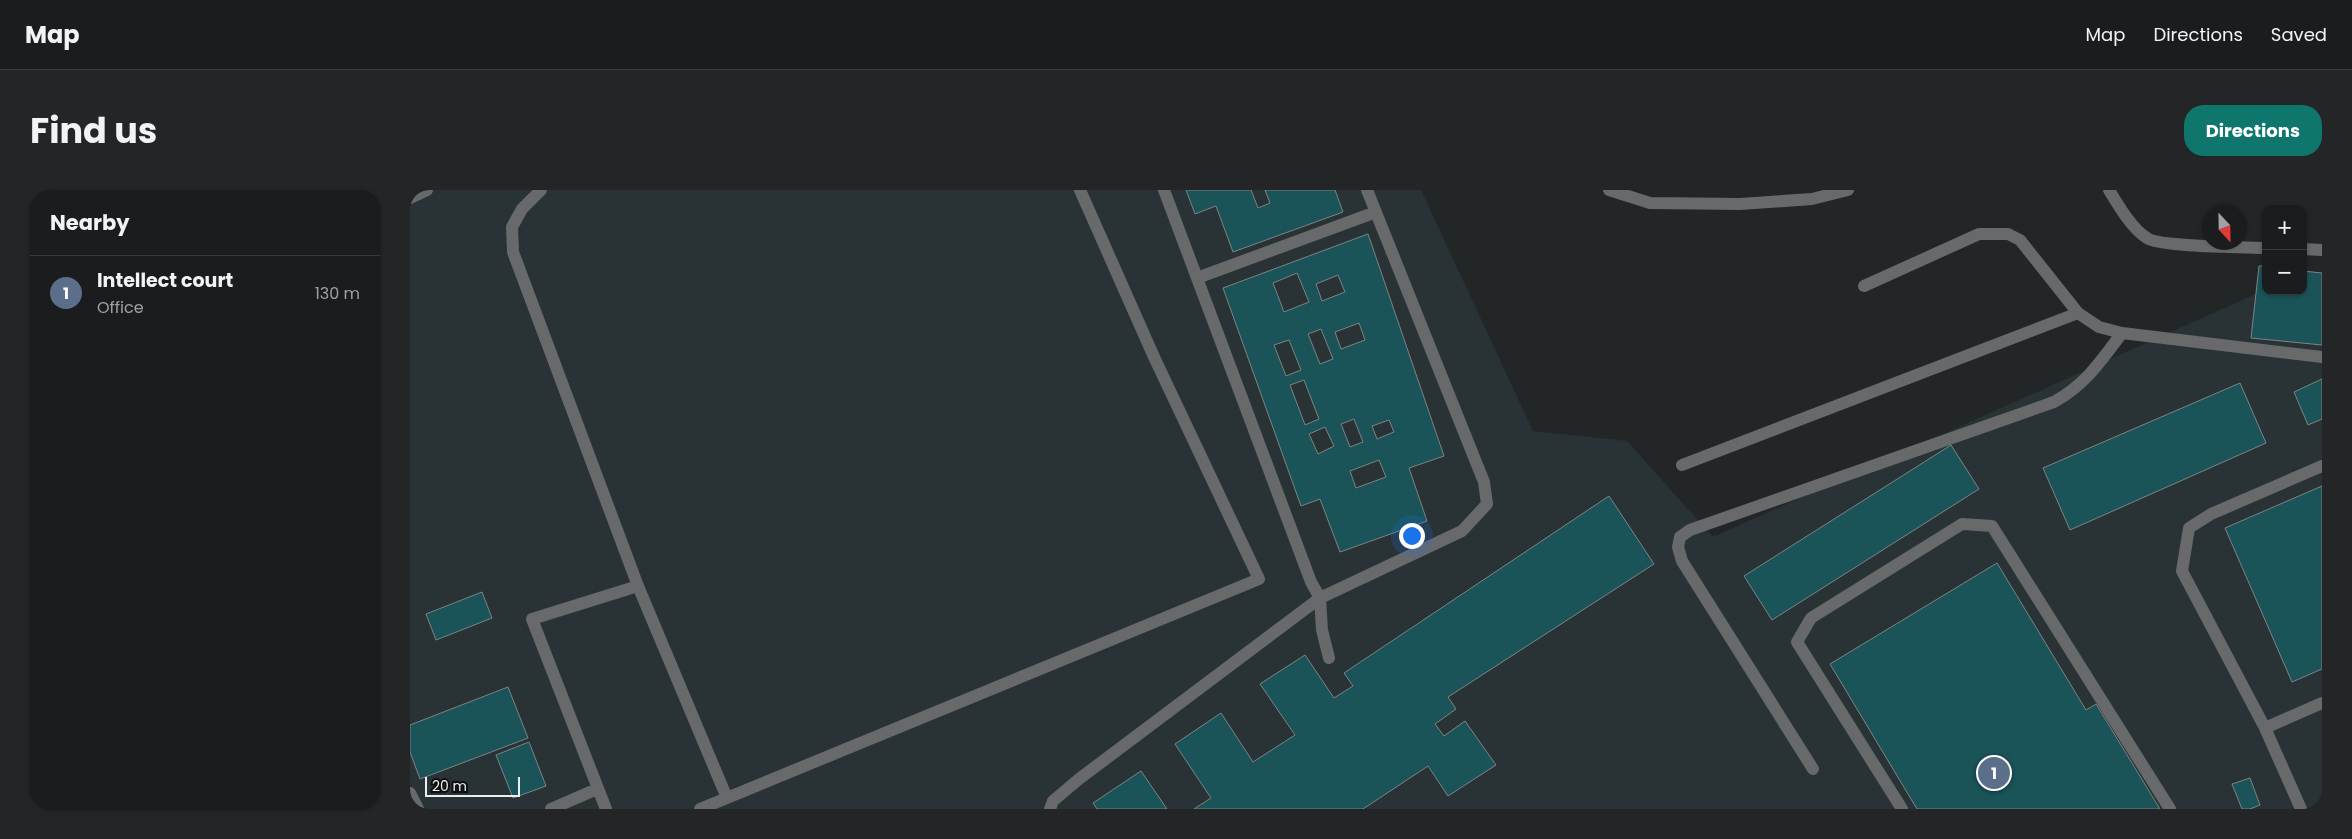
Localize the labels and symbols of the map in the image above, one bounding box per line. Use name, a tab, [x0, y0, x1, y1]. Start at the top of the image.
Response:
north arrow	[2202, 205, 2247, 250]
your location	[1399, 523, 1425, 549]
pin: 1	[1978, 754, 2010, 792]
scale bar	[425, 774, 520, 797]

